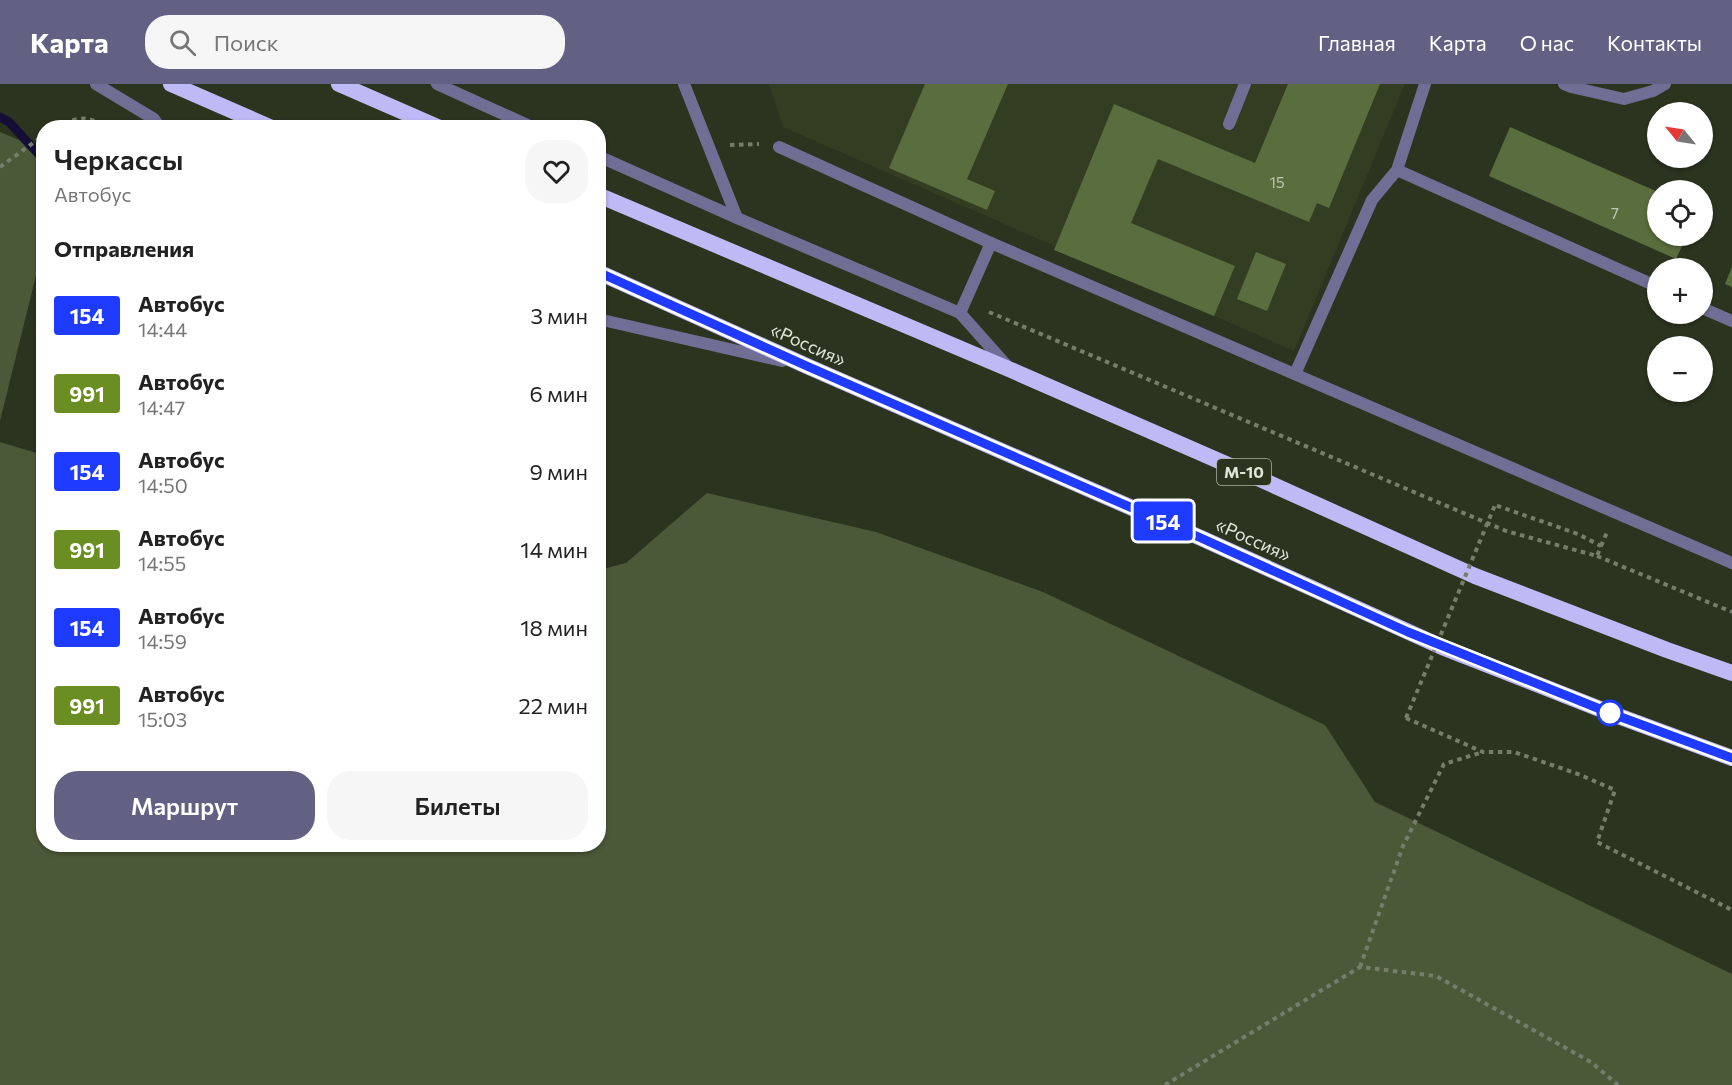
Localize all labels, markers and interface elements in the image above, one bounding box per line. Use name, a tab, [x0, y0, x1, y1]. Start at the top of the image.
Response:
search box	[145, 15, 565, 69]
text: Карта	[30, 25, 109, 59]
icon: search	[166, 26, 199, 59]
text: Поиск	[214, 29, 278, 56]
text: Главная	[1318, 30, 1396, 55]
text: Карта	[1429, 30, 1487, 55]
text: О нас	[1520, 30, 1574, 55]
text: Контакты	[1607, 30, 1702, 55]
north arrow	[1647, 102, 1713, 168]
map controls	[1647, 102, 1713, 402]
button: heart	[525, 140, 588, 203]
text: Черкассы	[54, 142, 183, 176]
house number: 15	[1269, 173, 1285, 191]
button: locate	[1647, 180, 1713, 246]
text: Автобус	[54, 182, 131, 206]
house number: 7	[1611, 204, 1619, 222]
text: Отправления	[54, 235, 194, 262]
button: +	[1647, 258, 1713, 324]
text: Автобус	[138, 290, 225, 317]
text: 3 мин	[530, 302, 588, 329]
text: 154	[70, 303, 104, 328]
text: 14:44	[138, 317, 187, 341]
street label: «Россия»	[767, 318, 849, 370]
button: −	[1647, 336, 1713, 402]
text: Автобус	[138, 368, 225, 395]
text: 6 мин	[530, 380, 588, 407]
text: 991	[69, 381, 105, 406]
text: 14:47	[138, 395, 185, 419]
text: Автобус	[138, 446, 225, 473]
text: 9 мин	[530, 458, 588, 485]
text: 154	[70, 459, 104, 484]
road number: М-10	[1217, 459, 1271, 485]
text: 14:50	[138, 473, 188, 497]
line badge: 154	[1128, 502, 1198, 540]
text: 154	[1146, 509, 1180, 534]
street label: «Россия»	[1212, 513, 1294, 565]
text: Автобус	[138, 524, 225, 551]
text: 14 мин	[520, 536, 588, 563]
text: 991	[69, 537, 105, 562]
text: 14:55	[138, 551, 186, 575]
text: Автобус	[138, 602, 225, 629]
text: 18 мин	[520, 614, 588, 641]
text: 154	[70, 615, 104, 640]
text: 14:59	[138, 629, 187, 653]
text: Автобус	[138, 680, 225, 707]
text: 22 мин	[519, 692, 588, 719]
text: 991	[69, 693, 105, 718]
unlabelled marker	[1597, 700, 1623, 726]
text: 15:03	[138, 707, 187, 731]
button: Маршрут	[54, 771, 315, 840]
button: Билеты	[327, 771, 588, 840]

